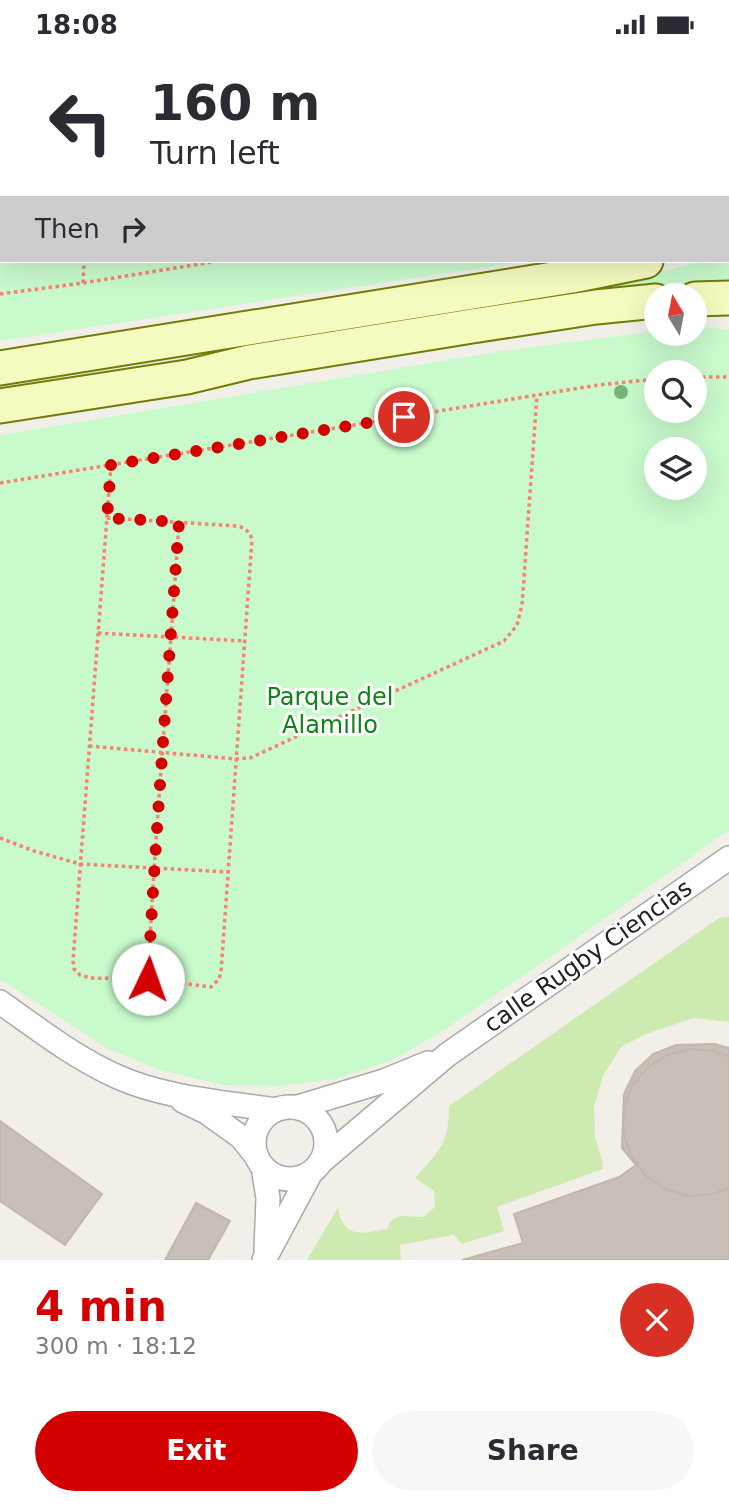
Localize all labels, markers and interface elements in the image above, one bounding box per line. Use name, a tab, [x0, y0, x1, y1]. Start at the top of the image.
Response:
text: 18:08	[35, 10, 118, 40]
text: 160 m	[150, 75, 320, 132]
icon: left	[35, 77, 126, 168]
text: Turn left	[150, 134, 280, 172]
icon: right	[114, 210, 152, 248]
text: Then	[35, 214, 100, 244]
north arrow	[644, 283, 707, 347]
map controls	[644, 283, 707, 500]
button: search	[644, 360, 707, 423]
pin	[374, 387, 434, 447]
icon: arrive	[385, 398, 423, 436]
button: layers	[644, 437, 707, 500]
park label: Parque del Alamillo	[266, 683, 394, 739]
street label: calle Rugby Ciencias	[479, 874, 697, 1038]
position arrow	[111, 942, 185, 1016]
text: 4 min	[35, 1282, 167, 1331]
button: close	[620, 1283, 694, 1357]
text: 300 m · 18:12	[35, 1333, 197, 1359]
button: Exit	[35, 1411, 358, 1491]
button: Share	[372, 1411, 694, 1491]

